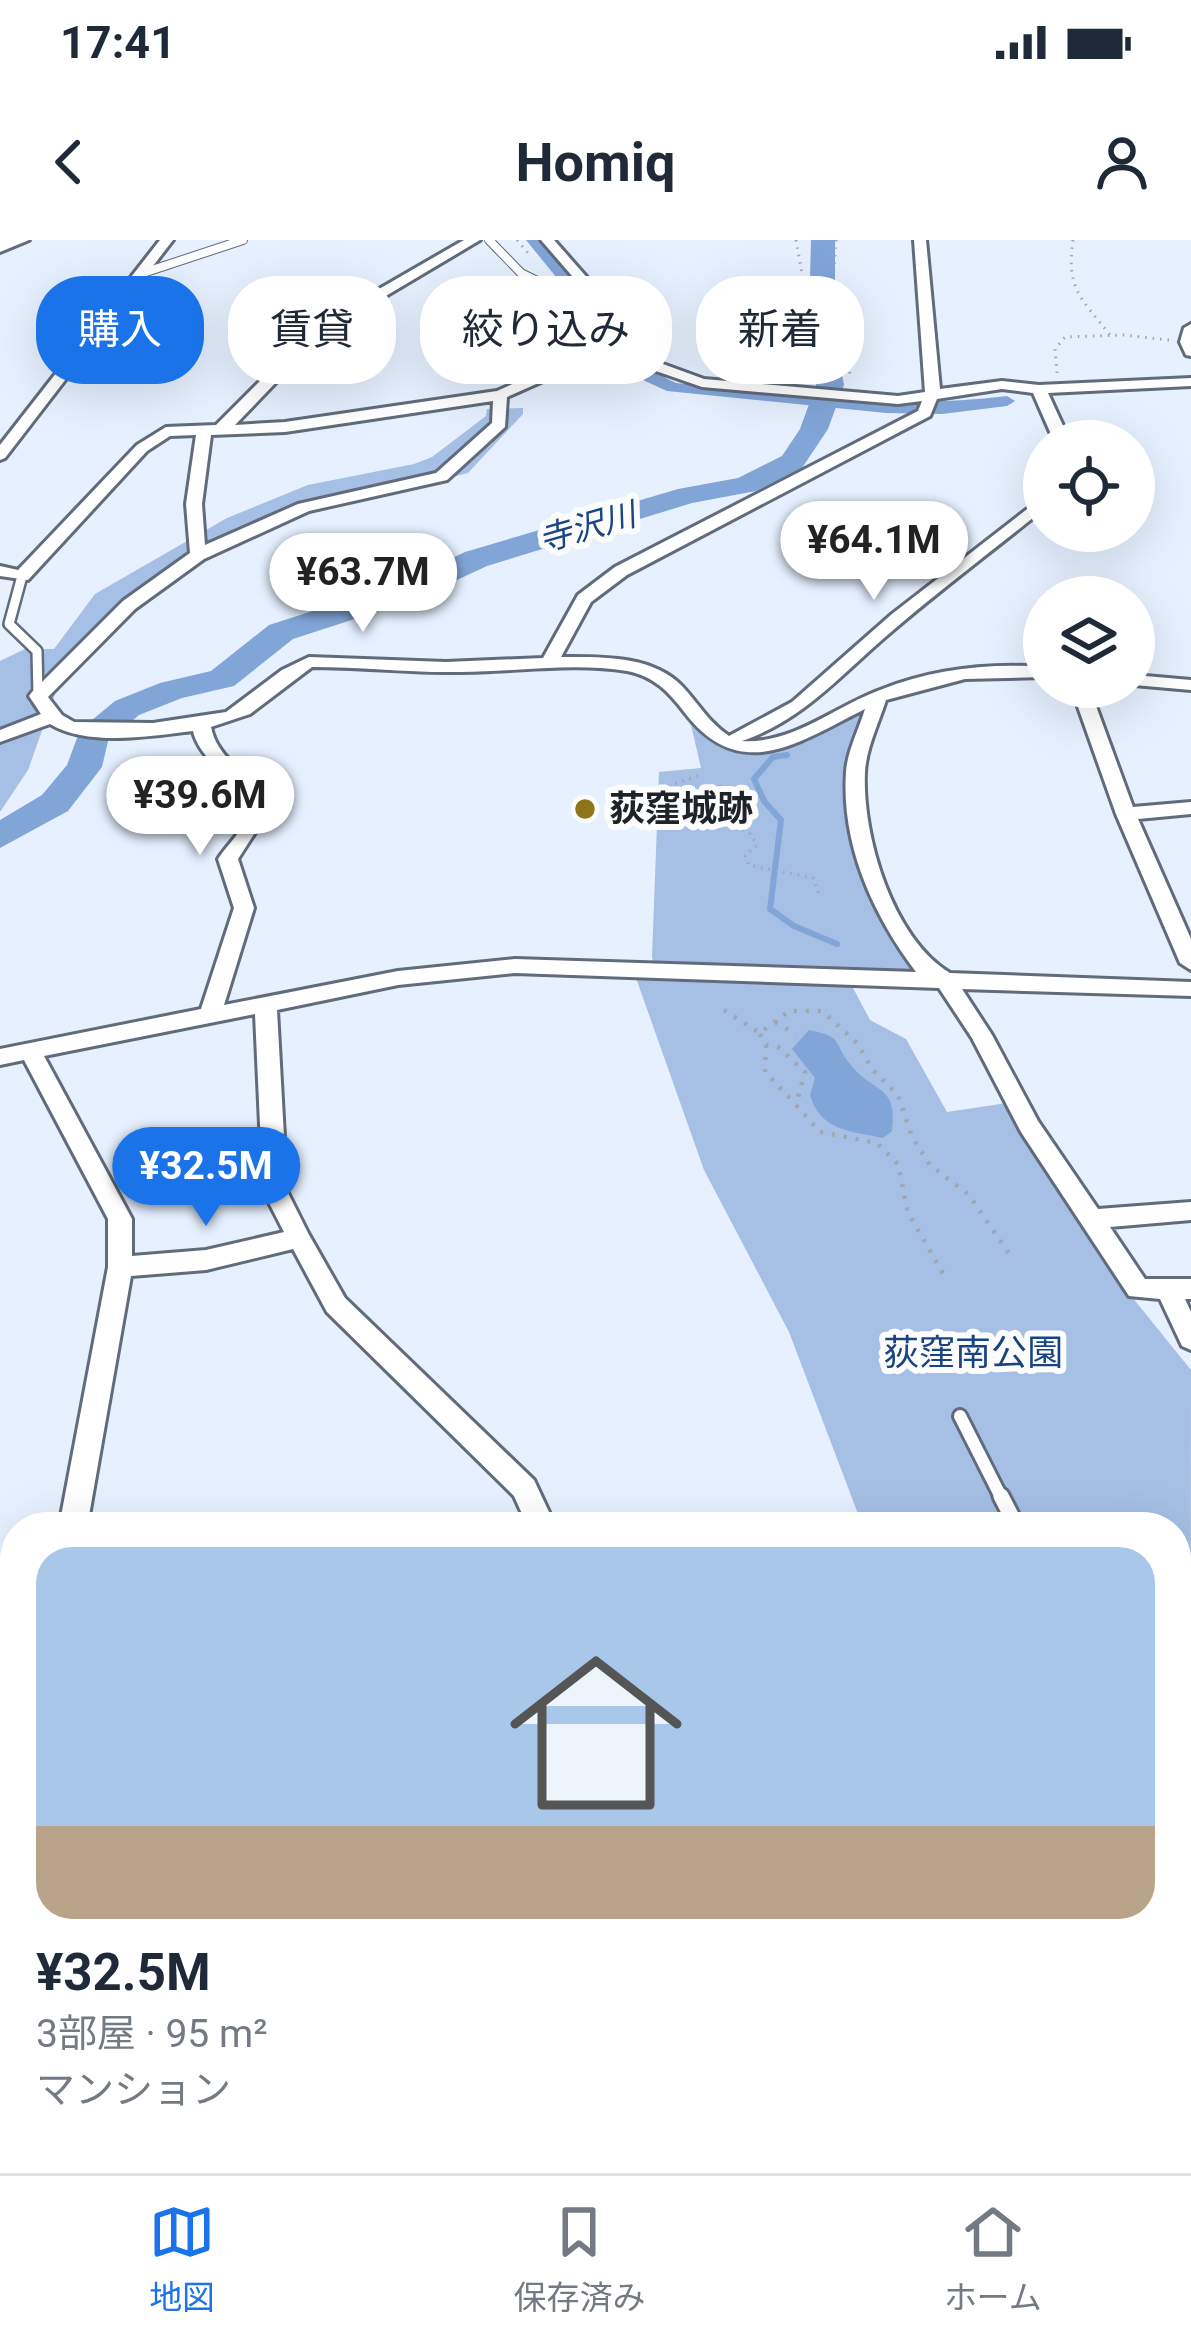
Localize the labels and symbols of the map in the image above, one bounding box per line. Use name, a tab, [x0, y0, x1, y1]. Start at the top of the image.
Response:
water label: 寺沢川	[534, 494, 643, 559]
pin: ¥64.1M	[776, 501, 972, 603]
pin: ¥63.7M	[265, 533, 461, 635]
pin: ¥39.6M	[102, 756, 298, 858]
place label: 荻窪城跡	[609, 788, 753, 830]
marker: 荻窪城跡	[572, 796, 598, 822]
pin: ¥32.5M	[108, 1127, 304, 1229]
park label: 荻窪南公園	[883, 1332, 1063, 1374]

